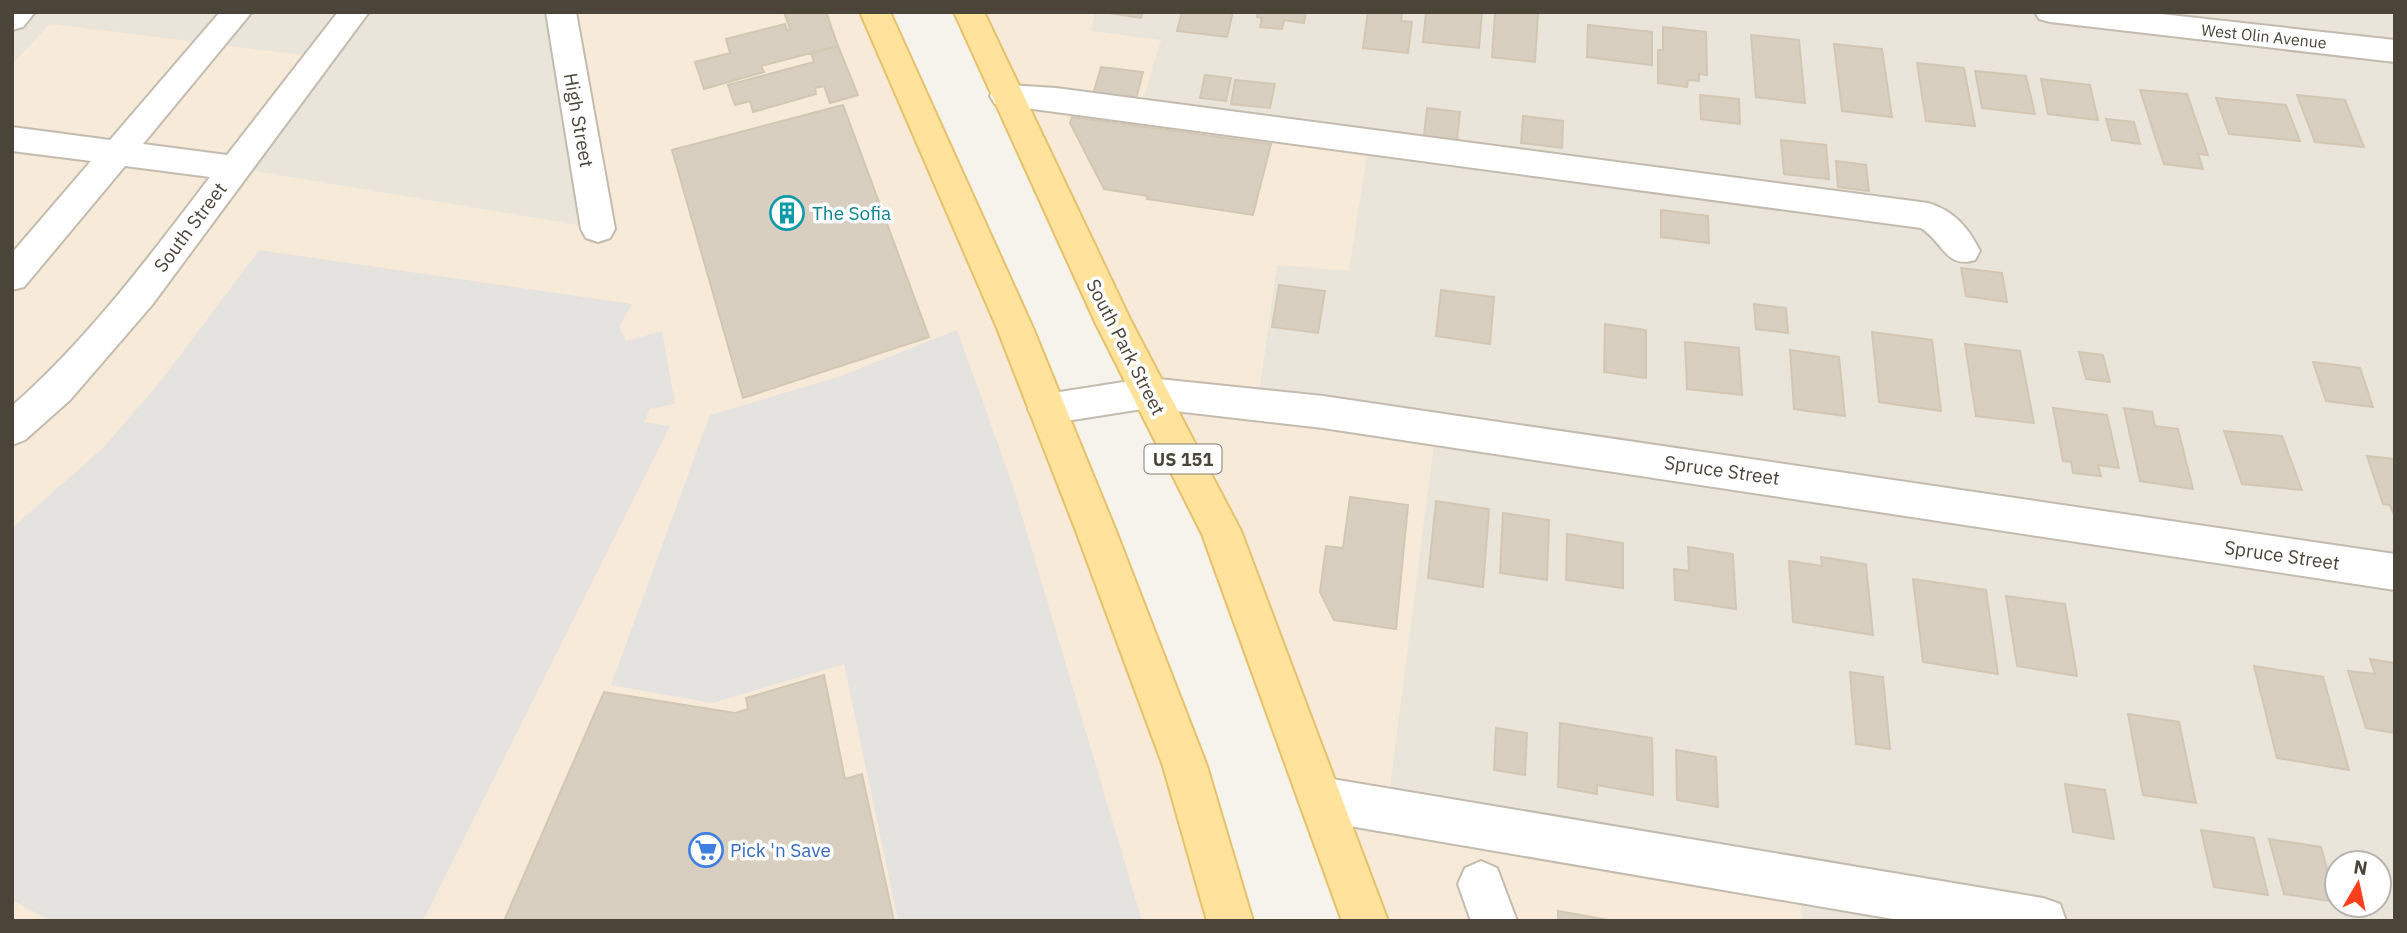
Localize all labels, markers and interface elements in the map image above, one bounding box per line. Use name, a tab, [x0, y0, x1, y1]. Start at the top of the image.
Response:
street label: West Olin Avenue	[2200, 19, 2328, 53]
street label: High Street	[559, 71, 599, 169]
street label: South Street	[148, 177, 232, 277]
building icon: The Sofia	[768, 194, 806, 232]
place label: The Sofia	[812, 201, 891, 225]
street label: South Park Street	[1081, 275, 1171, 419]
road number: US 151	[1144, 444, 1222, 474]
street label: Spruce Street	[1663, 450, 1781, 490]
street label: Spruce Street	[2223, 535, 2341, 575]
supermarket icon: Pick 'n Save	[687, 831, 725, 869]
place label: Pick 'n Save	[730, 838, 831, 862]
north arrow	[2323, 849, 2393, 919]
text: N	[2352, 854, 2369, 880]

